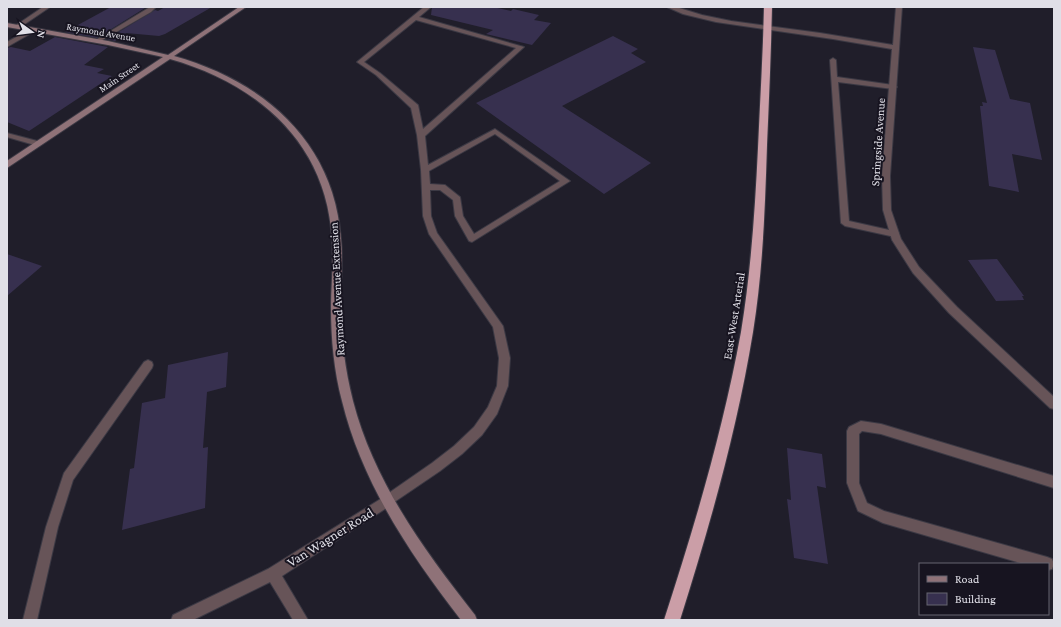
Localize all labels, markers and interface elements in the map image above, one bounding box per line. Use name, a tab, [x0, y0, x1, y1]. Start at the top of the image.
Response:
north arrow	[12, 12, 52, 52]
street label: Raymond Avenue	[66, 21, 137, 44]
text: N	[35, 29, 48, 40]
street label: Main Street	[97, 59, 142, 94]
street label: Springside Avenue	[868, 97, 888, 187]
street label: Raymond Avenue Extension	[326, 221, 347, 356]
street label: East-West Arterial	[720, 271, 748, 361]
street label: Van Wagner Road	[284, 504, 377, 570]
legend	[919, 563, 1049, 615]
text: Road	[955, 572, 980, 586]
text: Building	[955, 592, 996, 606]

